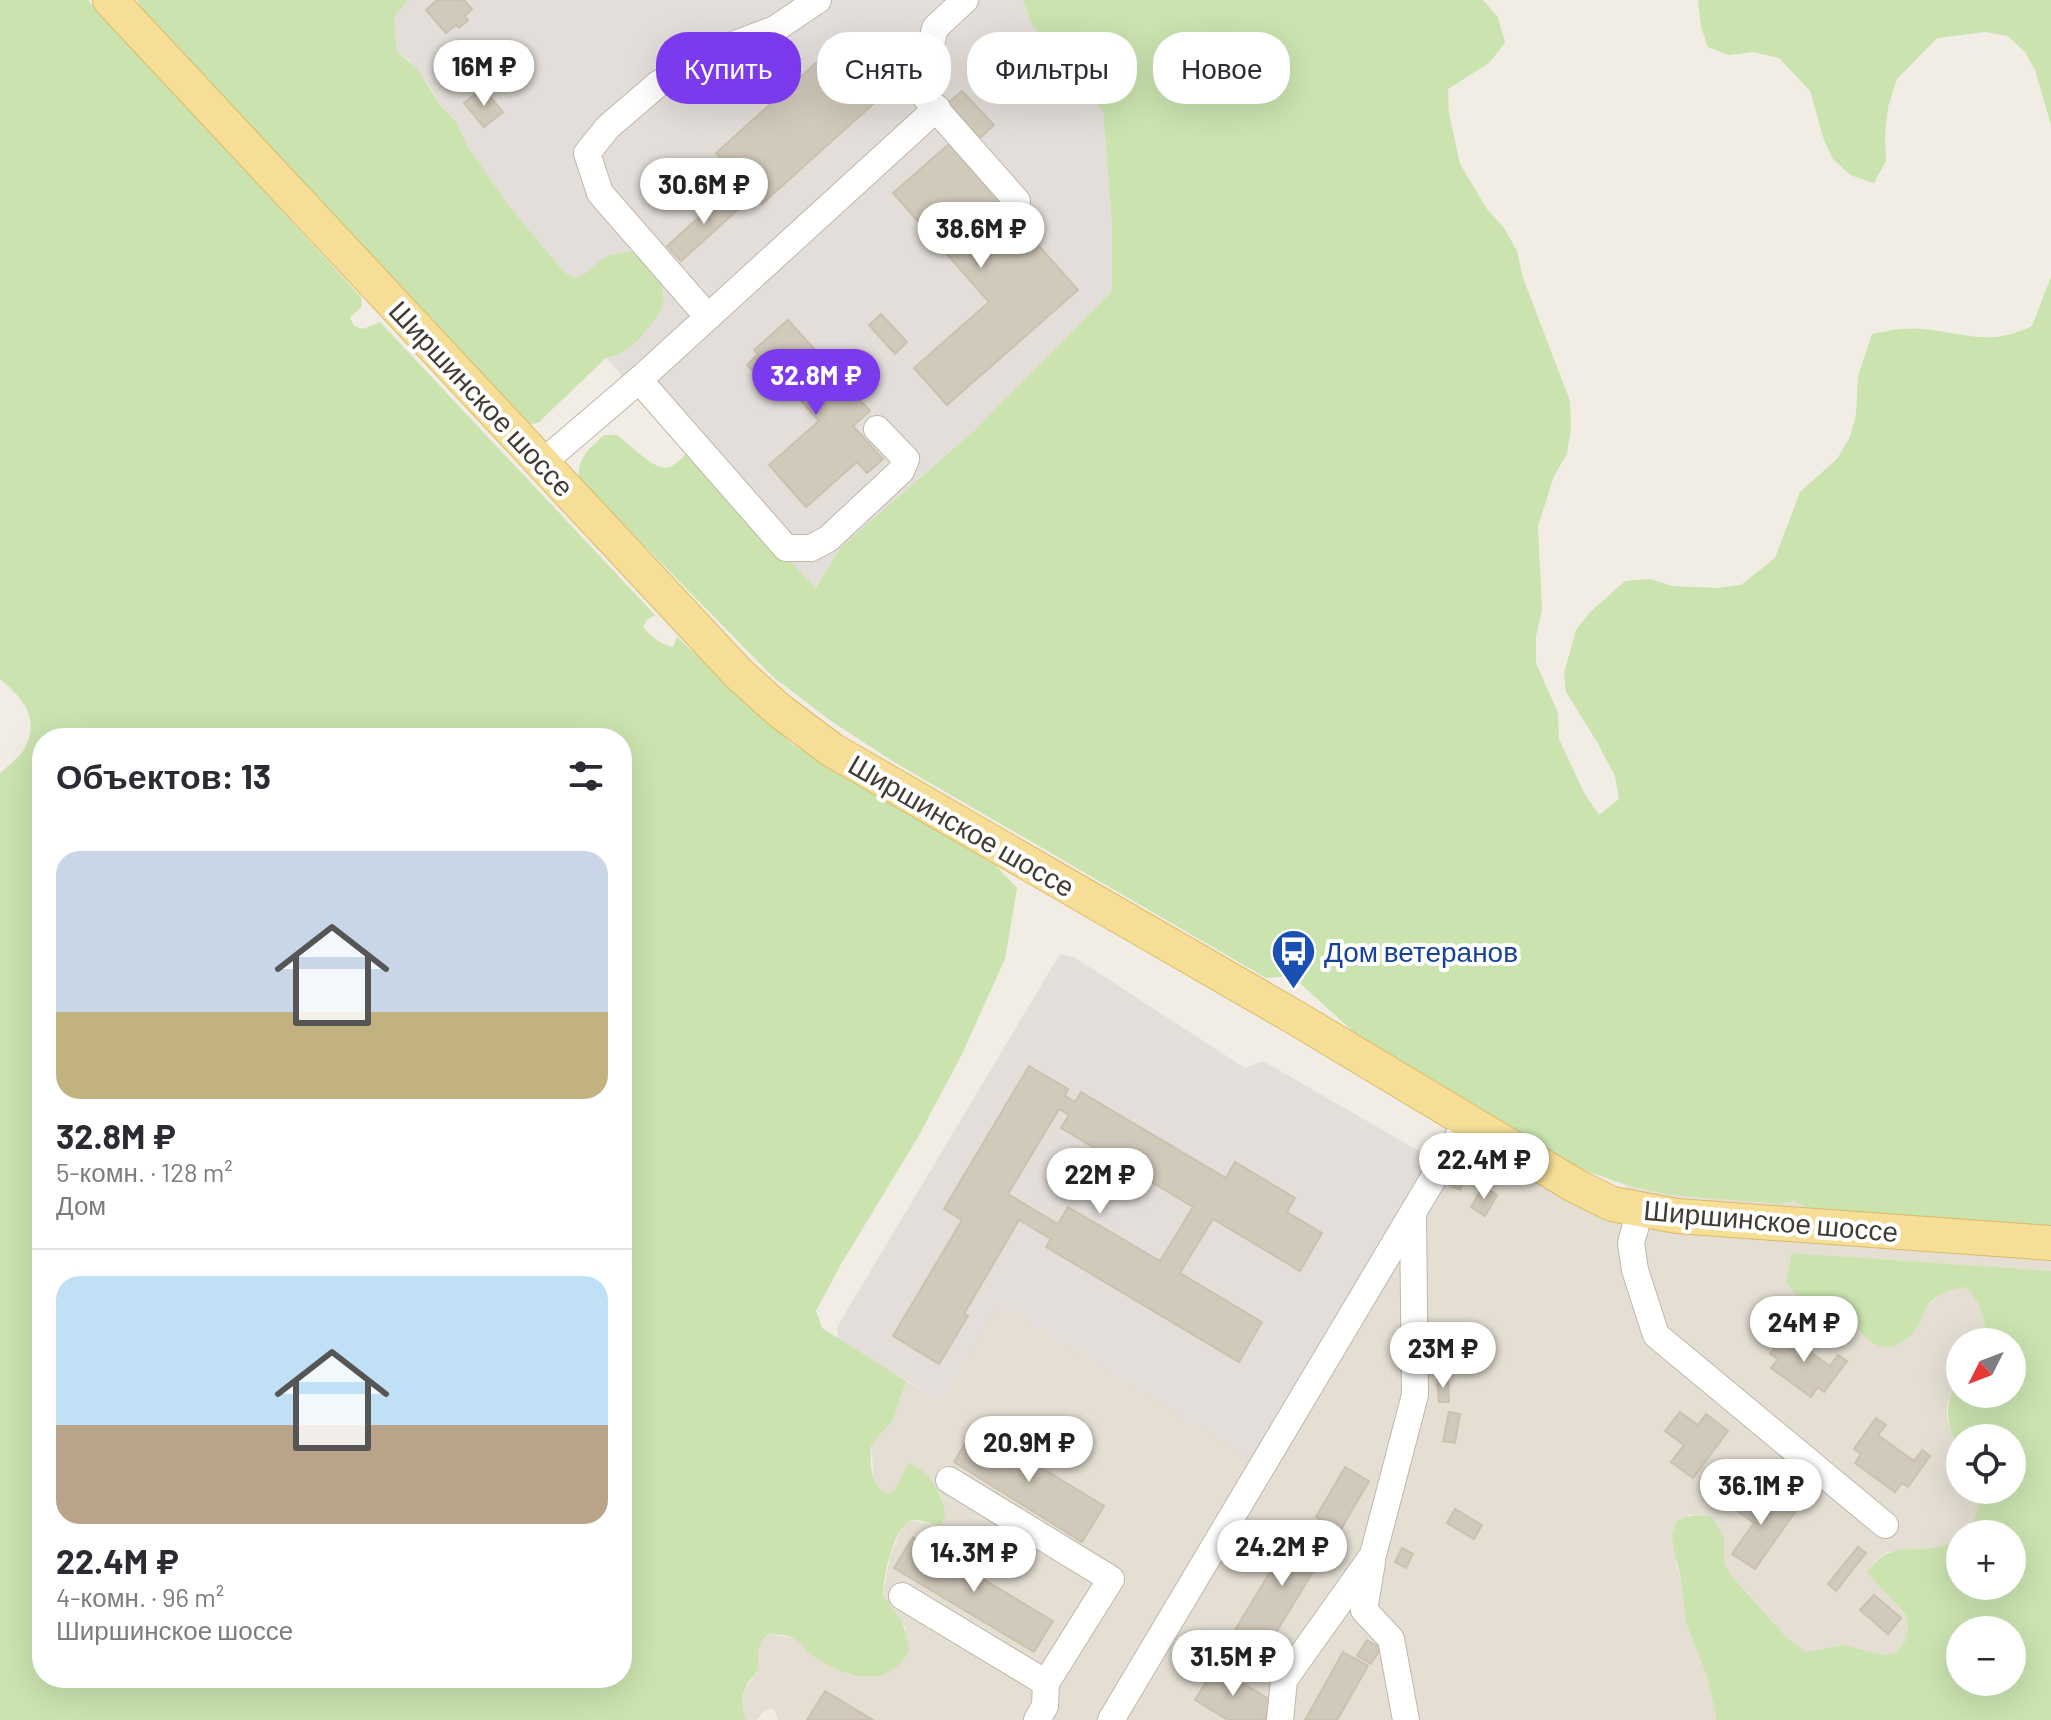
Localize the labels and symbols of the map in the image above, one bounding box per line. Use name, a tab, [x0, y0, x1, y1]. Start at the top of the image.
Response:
pin: 16M ₽	[428, 40, 540, 108]
pin: 30.6M ₽	[630, 158, 778, 226]
pin: 38.6M ₽	[907, 202, 1055, 270]
street label: Ширшинское шоссе	[382, 293, 582, 503]
pin: 32.8M ₽	[742, 349, 890, 417]
street label: Ширшинское шоссе	[843, 746, 1081, 904]
bus stop icon: Дом ветеранов	[1269, 927, 1317, 990]
place label: Дом ветеранов	[1324, 934, 1518, 968]
pin: 22.4M ₽	[1410, 1133, 1558, 1201]
pin: 22M ₽	[1044, 1148, 1156, 1216]
street label: Ширшинское шоссе	[1642, 1192, 1900, 1248]
pin: 24M ₽	[1748, 1296, 1860, 1364]
pin: 23M ₽	[1387, 1322, 1499, 1390]
north arrow	[1946, 1328, 2026, 1408]
pin: 20.9M ₽	[955, 1416, 1103, 1484]
pin: 36.1M ₽	[1687, 1459, 1835, 1527]
pin: 24.2M ₽	[1208, 1520, 1356, 1588]
pin: 14.3M ₽	[900, 1526, 1048, 1594]
pin: 31.5M ₽	[1159, 1630, 1307, 1698]

